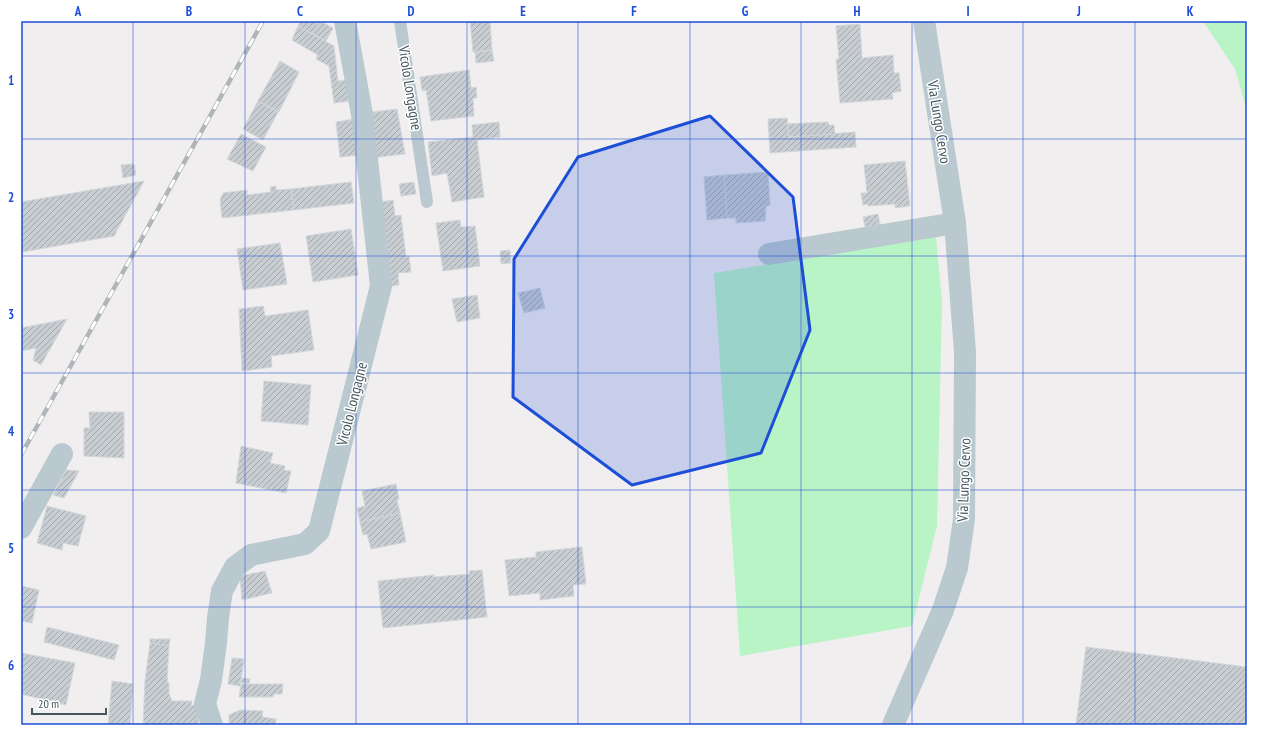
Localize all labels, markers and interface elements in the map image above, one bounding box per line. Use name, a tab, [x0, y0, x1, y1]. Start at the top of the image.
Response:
text: A	[74, 3, 82, 20]
text: B	[186, 3, 192, 20]
text: C	[297, 3, 303, 20]
text: D	[408, 3, 415, 20]
text: E	[520, 3, 526, 20]
text: F	[631, 3, 637, 20]
text: G	[742, 3, 749, 20]
text: H	[854, 3, 861, 20]
text: I	[966, 3, 970, 20]
text: J	[1076, 3, 1081, 20]
text: K	[1187, 3, 1194, 20]
street label: Vicolo Longagne	[394, 43, 427, 132]
text: 1	[8, 72, 14, 89]
street label: Via Lungo Cervo	[923, 78, 955, 165]
text: 2	[8, 189, 14, 206]
text: 3	[8, 306, 14, 323]
street label: Vicolo Longagne	[332, 360, 371, 449]
text: 4	[8, 423, 15, 440]
street label: Via Lungo Cervo	[953, 438, 974, 523]
text: 5	[8, 540, 14, 557]
text: 6	[8, 657, 14, 674]
scale bar	[32, 690, 106, 716]
text: 20 m	[38, 696, 59, 711]

